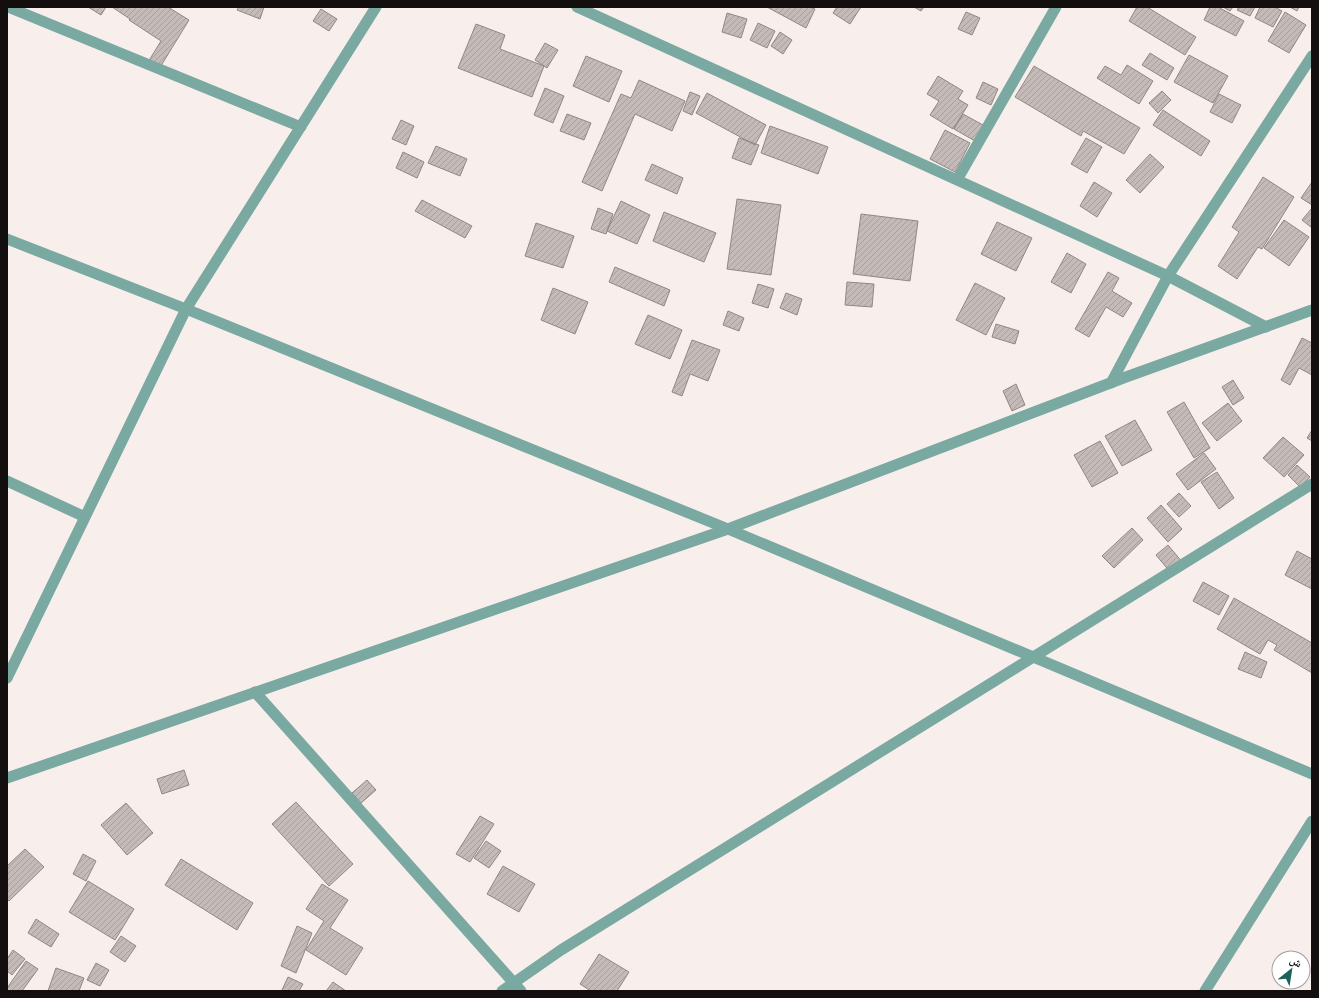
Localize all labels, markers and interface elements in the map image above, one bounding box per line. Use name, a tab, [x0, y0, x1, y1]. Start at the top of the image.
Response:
north arrow	[1271, 950, 1311, 990]
text: ش	[1287, 954, 1304, 971]

